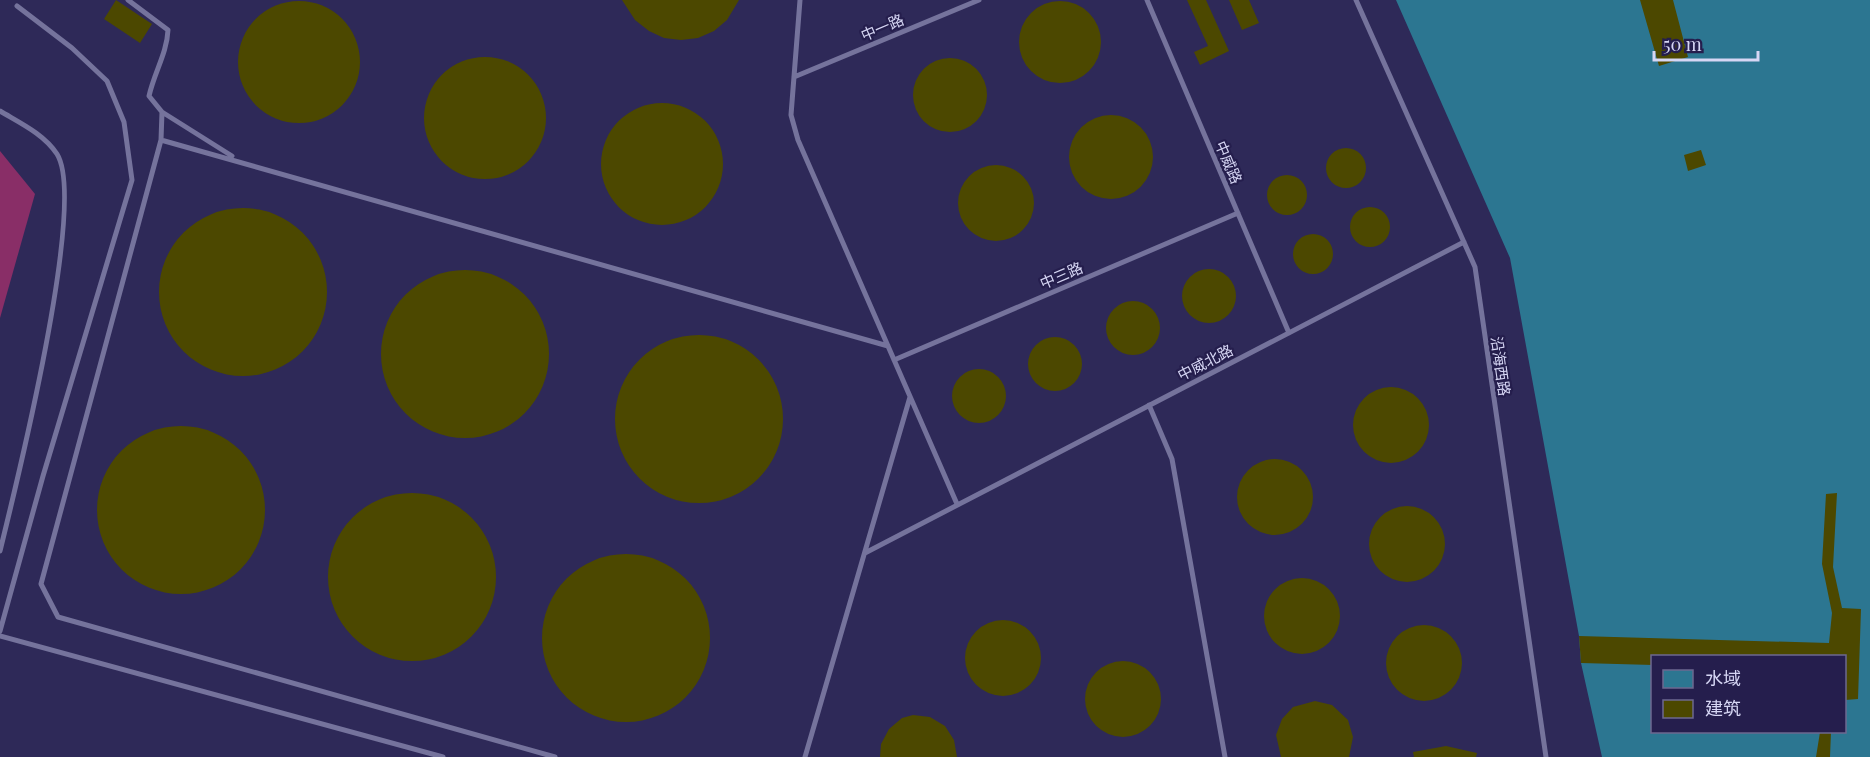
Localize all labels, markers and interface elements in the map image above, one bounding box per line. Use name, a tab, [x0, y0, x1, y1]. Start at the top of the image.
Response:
street label: 中一路	[857, 9, 907, 45]
scale bar	[1654, 24, 1758, 62]
text: 50 m	[1663, 32, 1702, 56]
street label: 中威路	[1211, 137, 1247, 187]
street label: 中三路	[1036, 257, 1086, 293]
street label: 沿海西路	[1487, 335, 1515, 397]
street label: 中威北路	[1174, 339, 1236, 385]
legend	[1651, 655, 1846, 733]
text: 水域	[1705, 666, 1741, 690]
text: 建筑	[1705, 696, 1741, 720]

